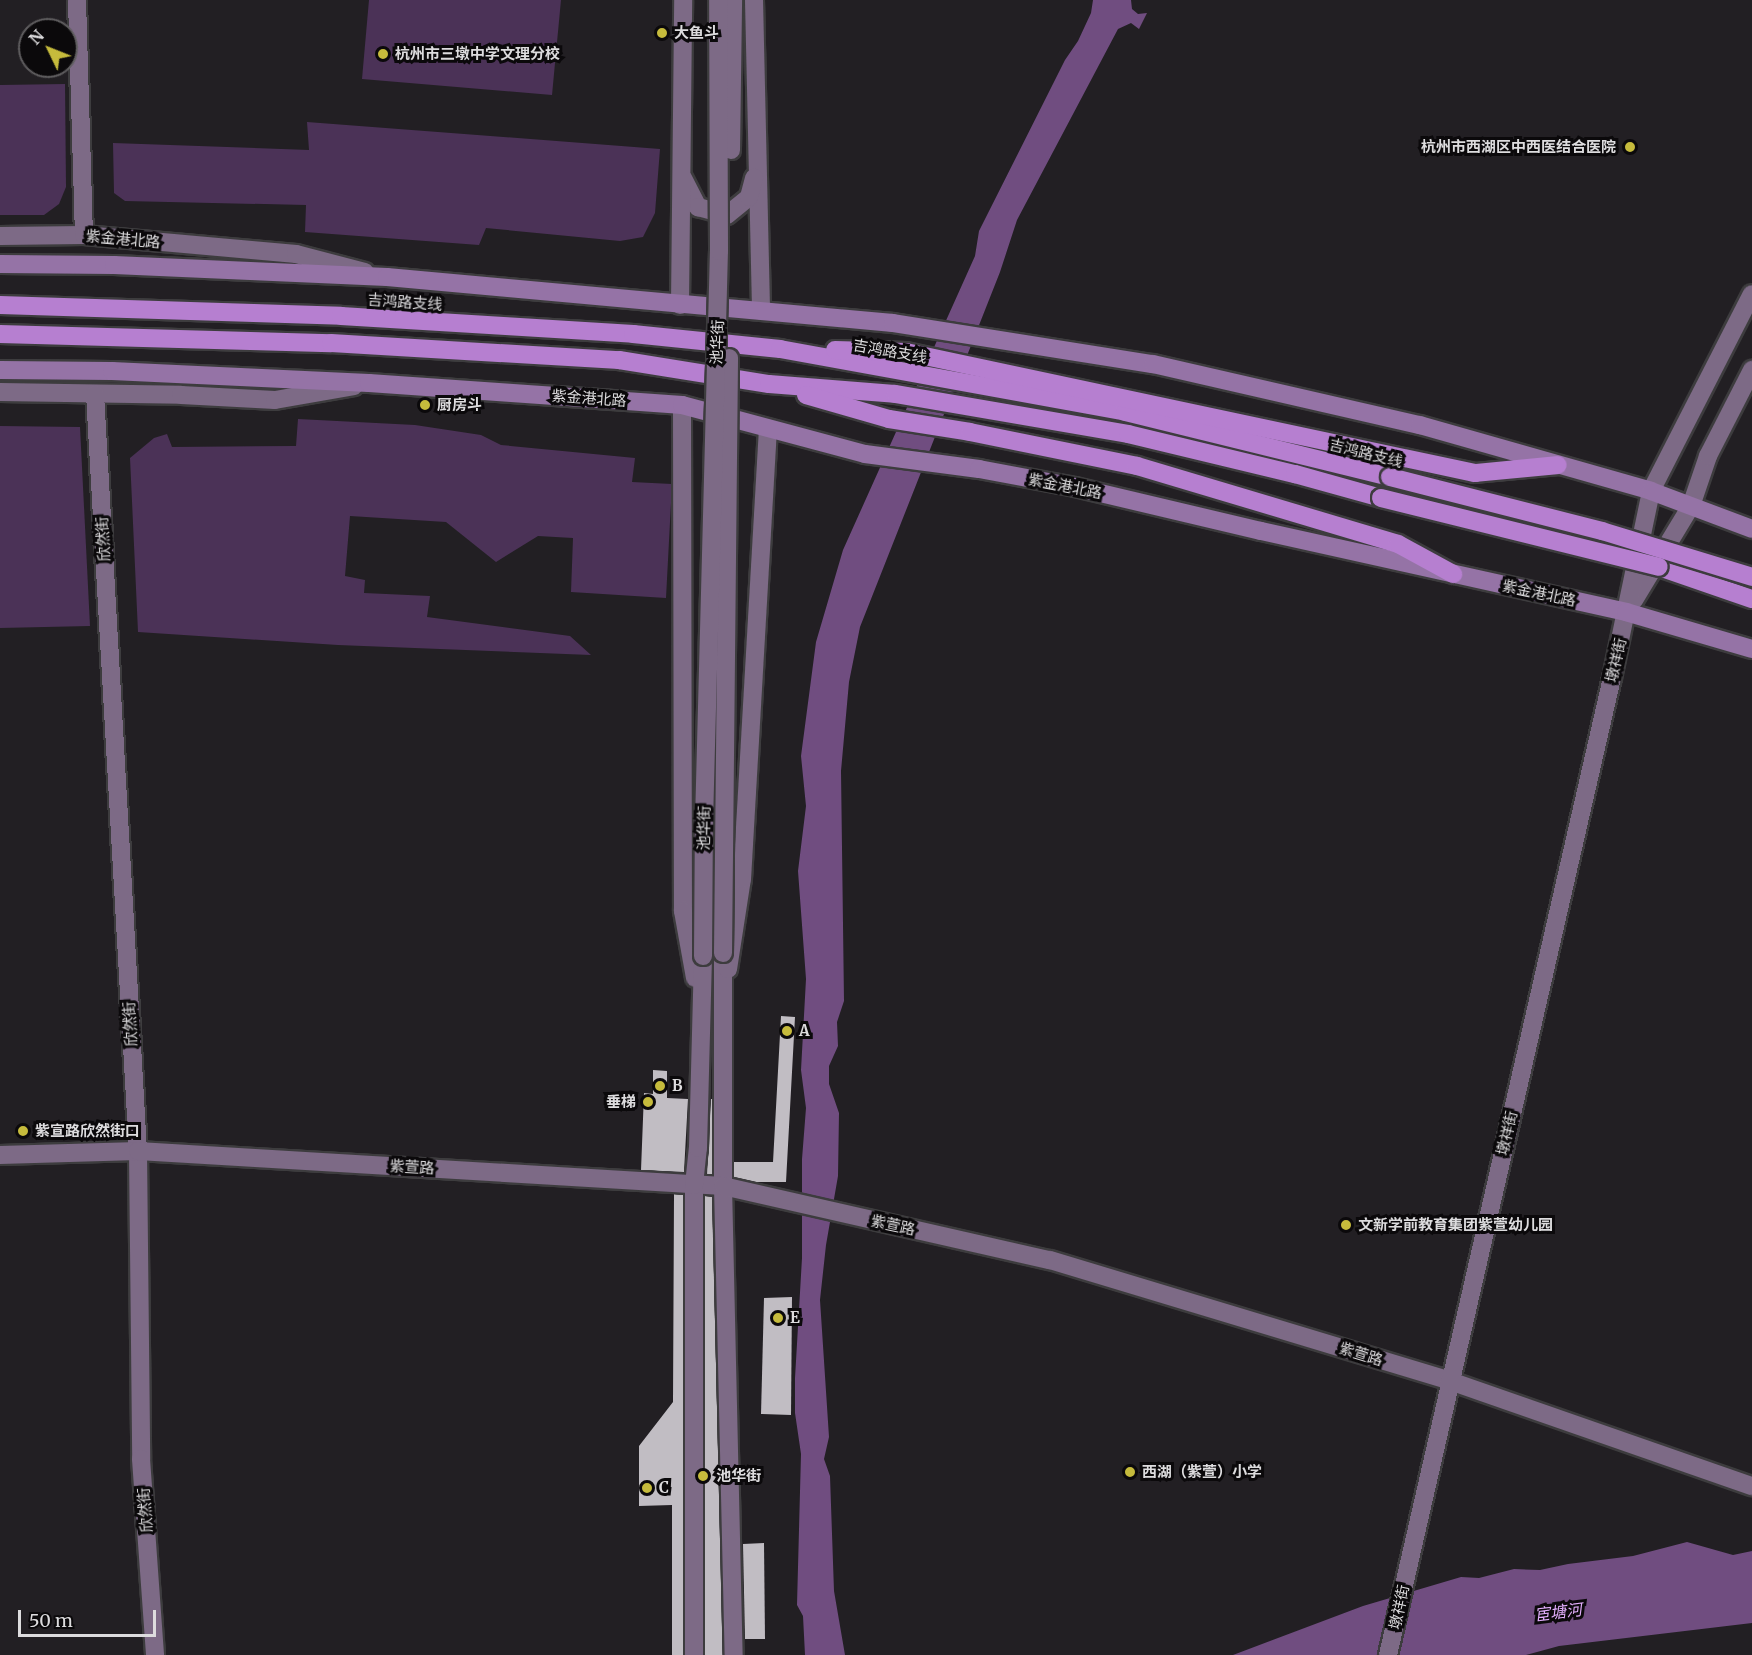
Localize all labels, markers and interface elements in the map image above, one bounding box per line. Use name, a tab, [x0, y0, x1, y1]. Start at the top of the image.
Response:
north arrow	[18, 18, 78, 78]
place label: 大鱼斗	[674, 24, 719, 42]
text: N	[25, 26, 48, 49]
marker: 大鱼斗	[655, 26, 669, 40]
place label: 杭州市三墩中学文理分校	[395, 45, 560, 63]
marker: 杭州市三墩中学文理分校	[376, 47, 390, 61]
place label: 杭州市西湖区中西医结合医院	[1421, 138, 1616, 156]
marker: 杭州市西湖区中西医结合医院	[1621, 138, 1639, 156]
street label: 紫金港北路	[85, 227, 161, 251]
street label: 吉鸿路支线	[367, 290, 443, 314]
street label: 池华街	[707, 319, 727, 365]
street label: 吉鸿路支线	[852, 336, 928, 366]
street label: 紫金港北路	[551, 386, 627, 410]
place label: 厨房斗	[437, 396, 482, 414]
marker: 厨房斗	[418, 398, 432, 412]
street label: 吉鸿路支线	[1327, 435, 1405, 471]
street label: 紫金港北路	[1026, 470, 1104, 502]
street label: 欣然街	[93, 516, 113, 562]
street label: 紫金港北路	[1500, 576, 1578, 610]
street label: 墩祥街	[1602, 636, 1630, 684]
street label: 池华街	[695, 805, 713, 851]
street label: 欣然街	[120, 1001, 140, 1047]
place label: A	[799, 1022, 810, 1040]
marker: A	[780, 1024, 794, 1038]
place label: B	[672, 1077, 682, 1095]
marker: B	[653, 1079, 667, 1093]
place label: 垂梯	[606, 1093, 636, 1111]
marker: 垂梯	[641, 1095, 655, 1109]
street label: 墩祥街	[1493, 1109, 1521, 1157]
place label: 紫宣路欣然街口	[35, 1122, 140, 1140]
marker: 紫宣路欣然街口	[16, 1124, 30, 1138]
street label: 紫萱路	[389, 1157, 435, 1177]
street label: 紫萱路	[869, 1212, 917, 1238]
place label: 文新学前教育集团紫萱幼儿园	[1358, 1216, 1553, 1234]
marker: 文新学前教育集团紫萱幼儿园	[1339, 1218, 1353, 1232]
place label: E	[790, 1309, 800, 1327]
marker: E	[771, 1311, 785, 1325]
street label: 紫萱路	[1337, 1339, 1385, 1369]
place label: 西湖（紫萱）小学	[1142, 1463, 1262, 1481]
marker: 西湖（紫萱）小学	[1123, 1465, 1137, 1479]
marker: 池华街	[694, 1467, 712, 1485]
place label: 池华街	[716, 1467, 761, 1485]
place label: C	[659, 1479, 669, 1497]
marker: C	[640, 1481, 654, 1495]
street label: 欣然街	[134, 1487, 156, 1533]
street label: 墩祥街	[1386, 1583, 1412, 1631]
scale bar	[21, 1598, 159, 1636]
water label: 宦塘河	[1533, 1600, 1583, 1624]
text: 50 m	[29, 1609, 73, 1632]

